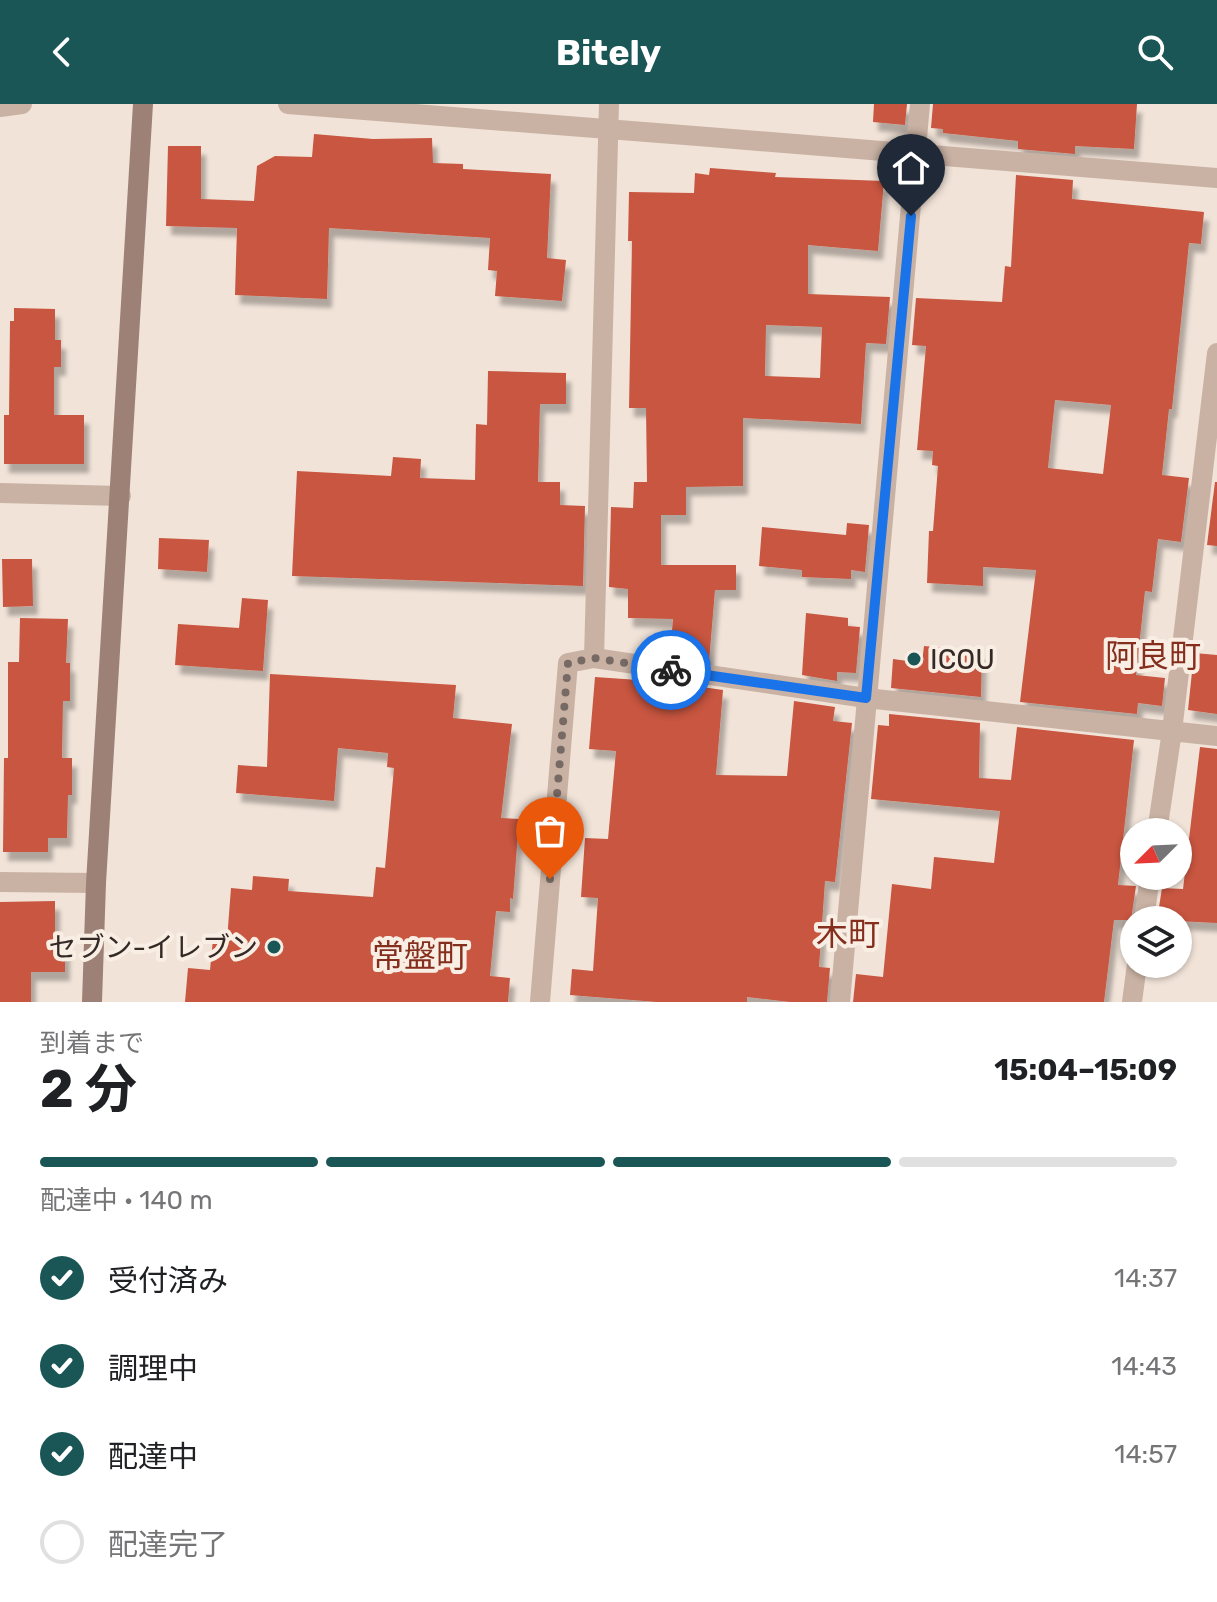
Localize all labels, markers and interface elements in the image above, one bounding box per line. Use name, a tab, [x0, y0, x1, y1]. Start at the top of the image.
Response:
icon: back	[40, 30, 84, 74]
icon: search	[1133, 30, 1177, 74]
text: Bitely	[556, 31, 661, 74]
pin	[877, 134, 945, 216]
icon: home	[889, 146, 933, 190]
courier	[631, 630, 711, 710]
district label: 阿良町	[1105, 637, 1201, 675]
place label: ICOU	[930, 643, 995, 676]
icon: bike	[649, 648, 693, 692]
marker: ICOU	[905, 650, 923, 668]
pin	[516, 797, 584, 879]
icon: bag	[528, 809, 572, 853]
north arrow	[1120, 818, 1192, 890]
map controls	[1120, 818, 1192, 978]
button: layers	[1120, 906, 1192, 978]
district label: 木町	[816, 915, 880, 953]
place label: セブン-イレブン	[48, 931, 258, 964]
district label: 常盤町	[372, 937, 468, 975]
marker: セブン-イレブン	[265, 938, 283, 956]
text: 到着まで	[40, 1028, 144, 1059]
text: 15:04–15:09	[994, 1052, 1177, 1088]
text: 2 分	[40, 1058, 137, 1120]
text: 配達中 · 140 m	[40, 1185, 213, 1216]
icon: check	[40, 1256, 84, 1300]
text: 受付済み	[108, 1263, 228, 1299]
text: 14:37	[1114, 1263, 1177, 1294]
icon: check	[40, 1344, 84, 1388]
text: 調理中	[108, 1351, 198, 1387]
text: 14:43	[1111, 1351, 1177, 1382]
icon: check	[40, 1432, 84, 1476]
text: 配達中	[108, 1439, 198, 1475]
text: 14:57	[1114, 1439, 1177, 1470]
text: 配達完了	[108, 1527, 228, 1563]

